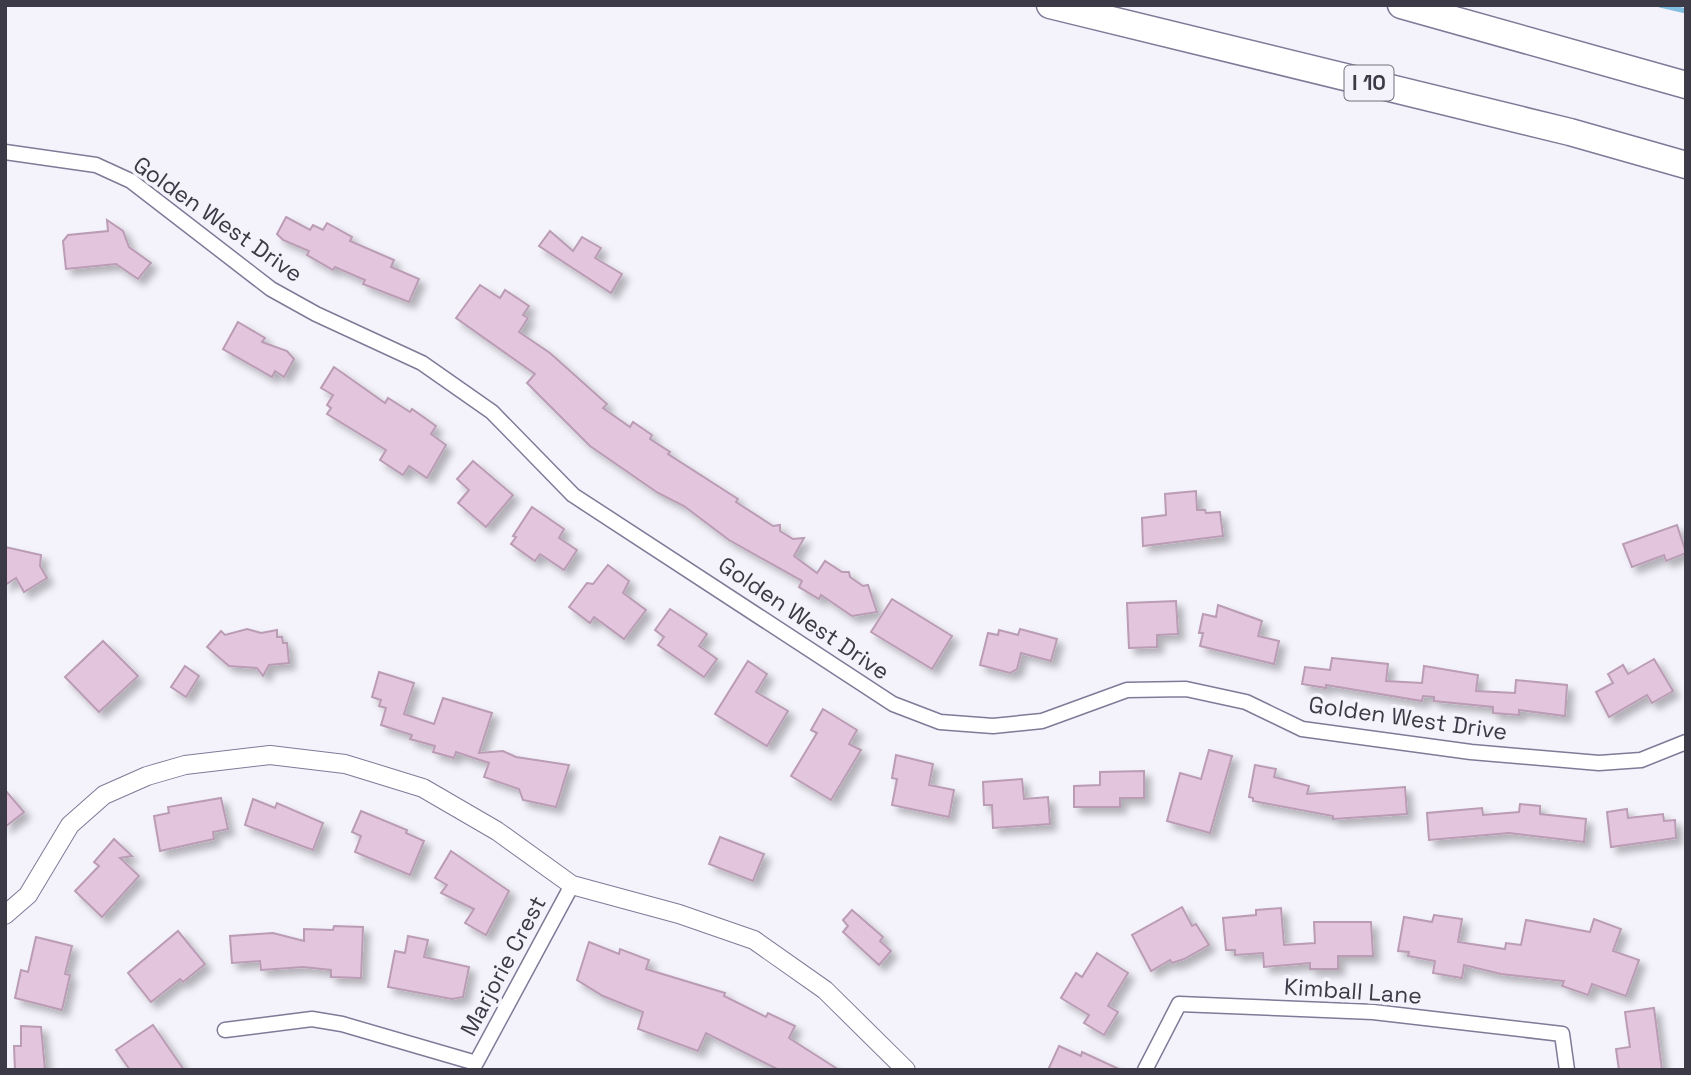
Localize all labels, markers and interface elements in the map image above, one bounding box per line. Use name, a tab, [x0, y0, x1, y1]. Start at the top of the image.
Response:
road number: I 10	[1344, 66, 1394, 100]
street label: Golden West Drive	[127, 149, 309, 289]
street label: Golden West Drive	[713, 550, 895, 686]
street label: Golden West Drive	[1307, 689, 1509, 747]
street label: Marjorie Crest	[453, 891, 553, 1041]
street label: Kimball Lane	[1283, 971, 1423, 1011]

